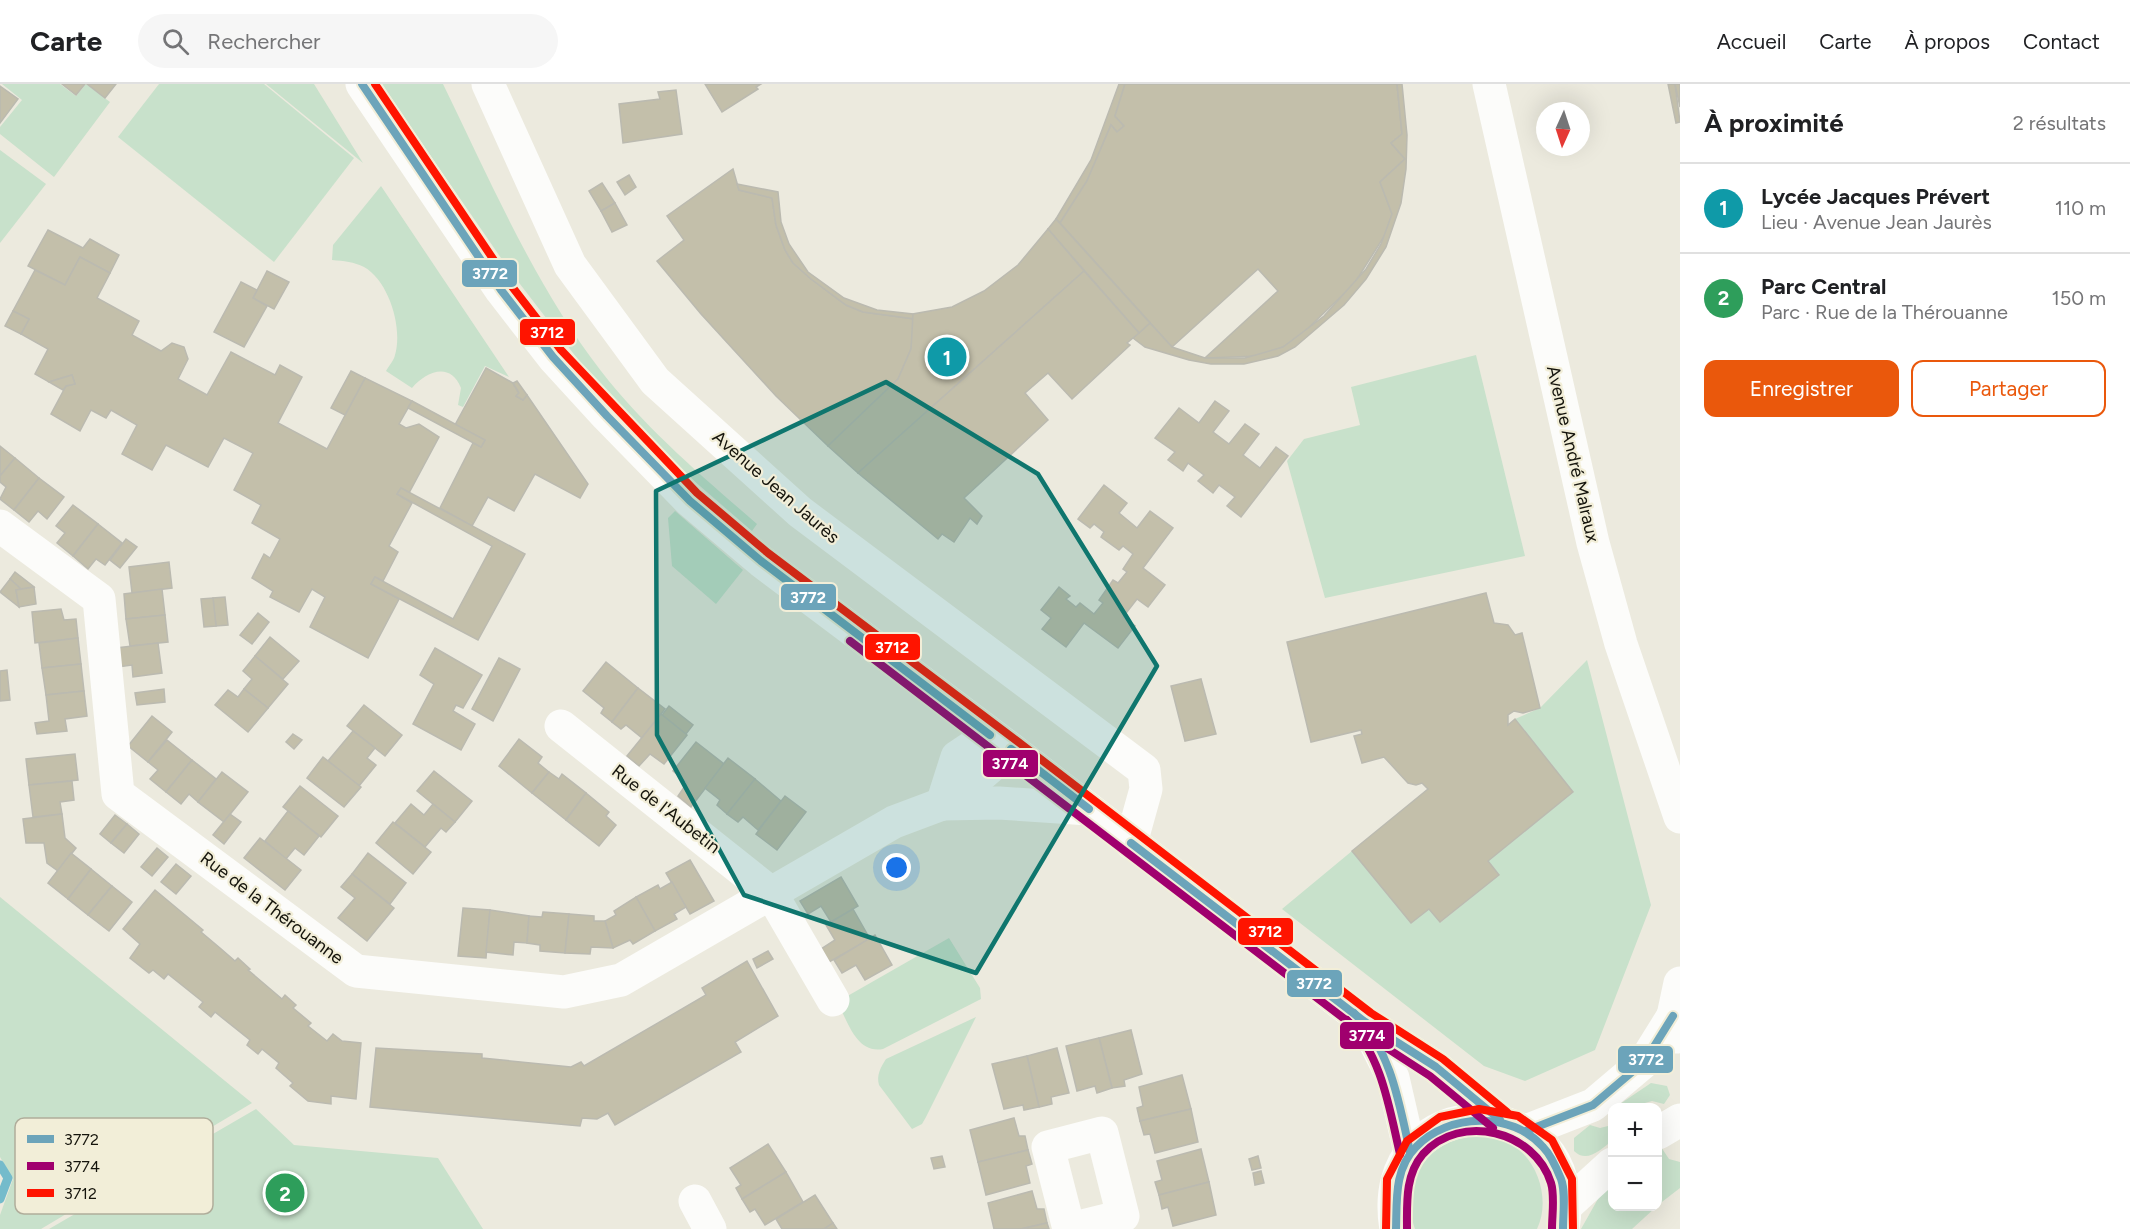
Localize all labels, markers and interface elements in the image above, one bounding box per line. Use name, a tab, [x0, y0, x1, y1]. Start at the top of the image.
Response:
search box	[138, 14, 558, 68]
text: Carte	[30, 24, 102, 58]
icon: search	[159, 25, 192, 58]
text: Rechercher	[207, 28, 320, 55]
text: Accueil	[1717, 29, 1786, 54]
text: Carte	[1819, 29, 1872, 54]
text: À propos	[1905, 29, 1990, 54]
text: Contact	[2023, 29, 2100, 54]
north arrow	[1536, 102, 1590, 156]
text: À proximité	[1704, 107, 1844, 139]
text: 2 résultats	[2013, 111, 2106, 135]
text: Lycée Jacques Prévert	[1761, 183, 1990, 210]
text: 1	[1719, 196, 1728, 220]
text: 110 m	[2055, 196, 2106, 220]
text: Lieu · Avenue Jean Jaurès	[1761, 210, 1992, 234]
line badge: 3772	[461, 259, 518, 288]
text: 3772	[472, 264, 508, 283]
text: Parc Central	[1761, 273, 1886, 300]
text: 2	[1718, 286, 1729, 310]
text: 150 m	[2051, 286, 2106, 310]
text: Parc · Rue de la Thérouanne	[1761, 300, 2008, 324]
line badge: 3712	[519, 318, 576, 346]
text: 3712	[530, 323, 564, 342]
pin: 1	[928, 334, 966, 380]
button: Enregistrer	[1704, 360, 1899, 417]
button: Partager	[1911, 360, 2106, 417]
street label: Avenue André Malraux	[1542, 363, 1604, 545]
street label: Avenue Jean Jaurès	[708, 426, 844, 548]
line badge: 3772	[780, 583, 837, 611]
text: 3772	[790, 588, 826, 607]
line badge: 3712	[864, 633, 921, 661]
text: 3712	[875, 638, 909, 657]
line badge: 3774	[982, 749, 1039, 778]
text: 3774	[992, 754, 1028, 773]
street label: Rue de l'Aubetin	[607, 760, 725, 858]
street label: Rue de la Thérouanne	[196, 847, 348, 969]
your location	[882, 853, 911, 882]
line badge: 3712	[1237, 917, 1294, 946]
text: 3712	[1248, 922, 1282, 941]
line badge: 3772	[1286, 969, 1343, 998]
text: 3772	[1296, 974, 1332, 993]
line badge: 3774	[1339, 1021, 1395, 1050]
text: 3774	[1349, 1026, 1385, 1045]
line badge: 3772	[1617, 1045, 1674, 1074]
text: 3772	[1628, 1050, 1664, 1069]
map controls	[1608, 1103, 1662, 1211]
button: +	[1608, 1103, 1662, 1157]
legend	[15, 1118, 213, 1214]
text: 3772	[64, 1130, 99, 1149]
text: 3774	[64, 1157, 100, 1176]
button: −	[1608, 1157, 1662, 1211]
pin: 2	[266, 1170, 304, 1216]
text: 3712	[64, 1184, 97, 1203]

